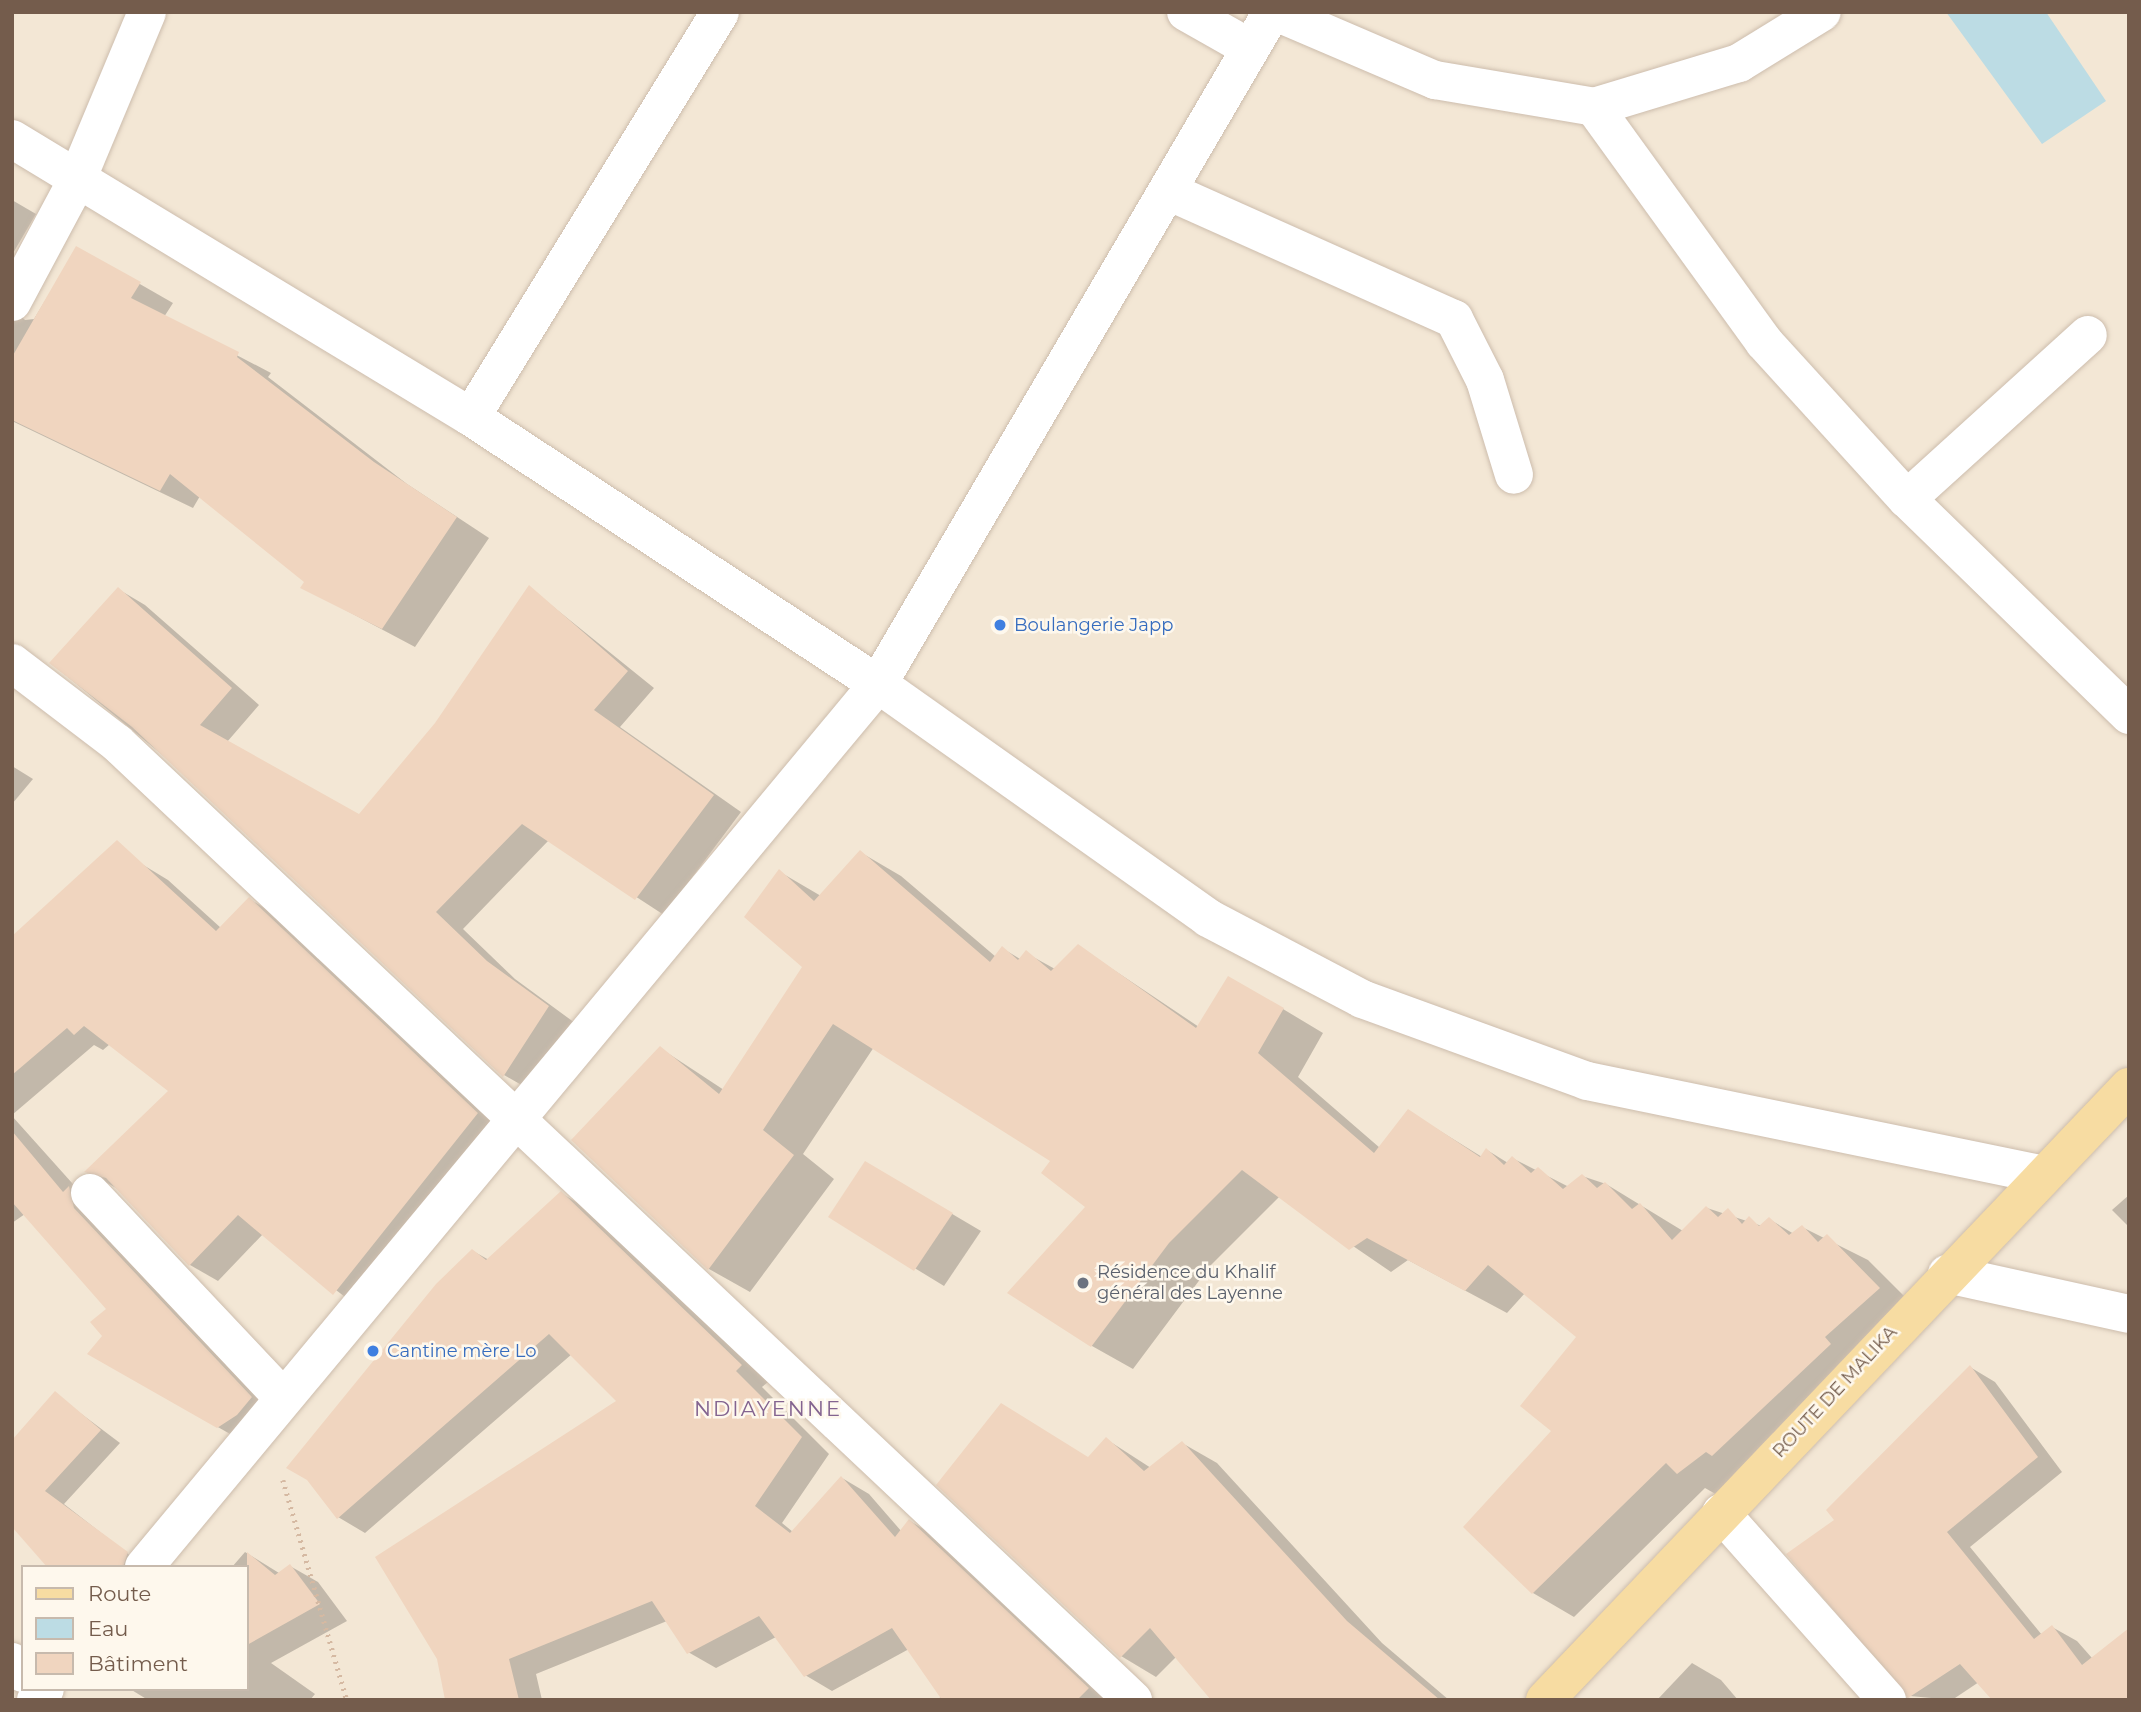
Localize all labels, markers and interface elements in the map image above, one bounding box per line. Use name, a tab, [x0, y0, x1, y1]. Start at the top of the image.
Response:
place label: Boulangerie Japp	[1014, 614, 1173, 636]
marker: Boulangerie Japp	[992, 617, 1008, 633]
place label: Résidence du Khalif général des Layenne	[1097, 1262, 1283, 1304]
marker: Résidence du Khalif général des Layenne	[1075, 1275, 1091, 1291]
street label: ROUTE DE MALIKA	[1768, 1322, 1902, 1462]
place label: Cantine mère Lo	[387, 1340, 537, 1362]
marker: Cantine mère Lo	[365, 1343, 381, 1359]
district label: NDIAYENNE	[695, 1396, 841, 1422]
legend	[21, 1565, 248, 1691]
text: Route	[88, 1581, 151, 1606]
text: Eau	[88, 1616, 128, 1641]
text: Bâtiment	[88, 1651, 188, 1676]

